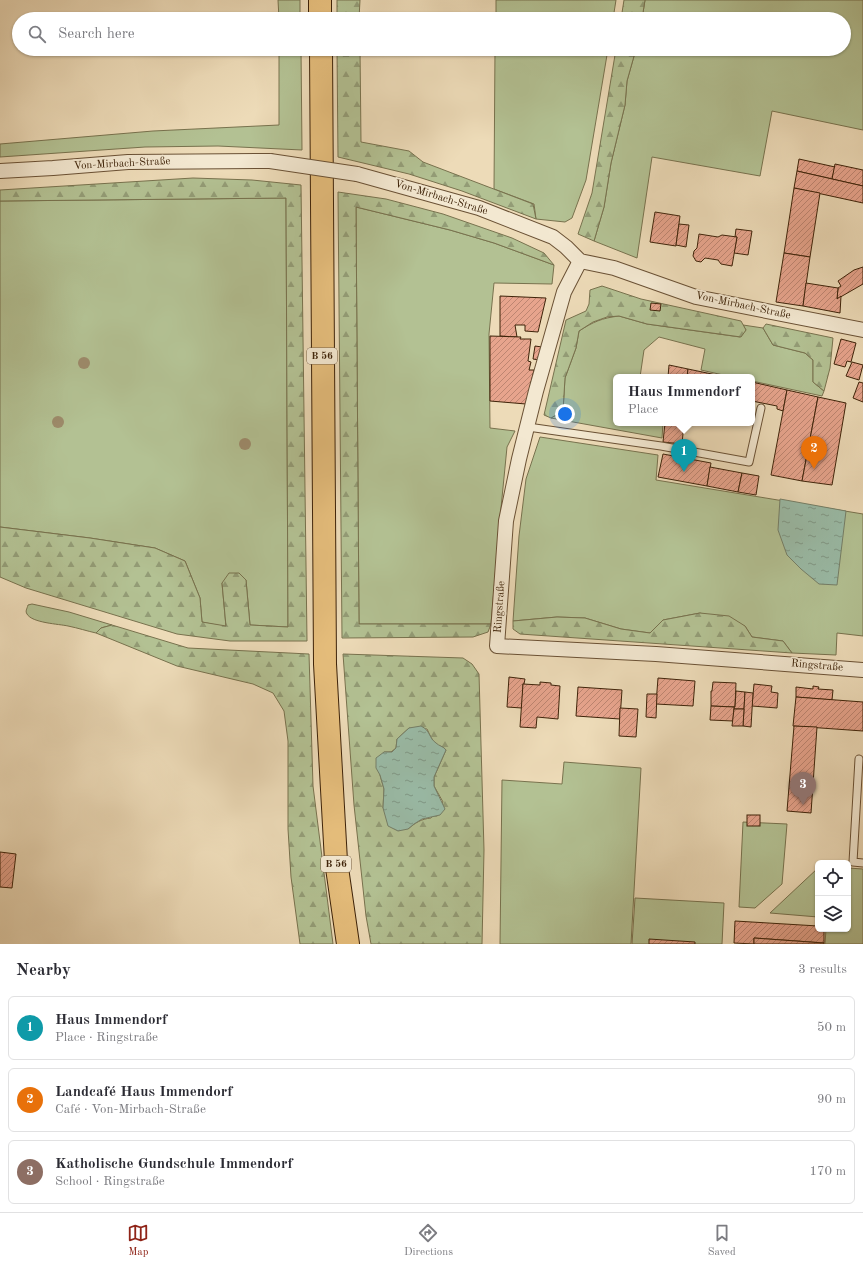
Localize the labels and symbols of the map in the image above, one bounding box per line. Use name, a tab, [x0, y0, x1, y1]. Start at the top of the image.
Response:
street label: Von-Mirbach-Straße	[73, 156, 171, 172]
street label: Von-Mirbach-Straße	[393, 179, 489, 217]
street label: Von-Mirbach-Straße	[694, 291, 792, 321]
road number: B 56	[307, 348, 337, 364]
your location	[555, 404, 575, 424]
pin: 2	[801, 436, 827, 469]
pin: 1	[671, 439, 697, 472]
street label: Ringstraße	[493, 581, 507, 633]
street label: Ringstraße	[791, 658, 843, 674]
pin: 3	[790, 772, 816, 805]
road number: B 56	[321, 856, 351, 872]

